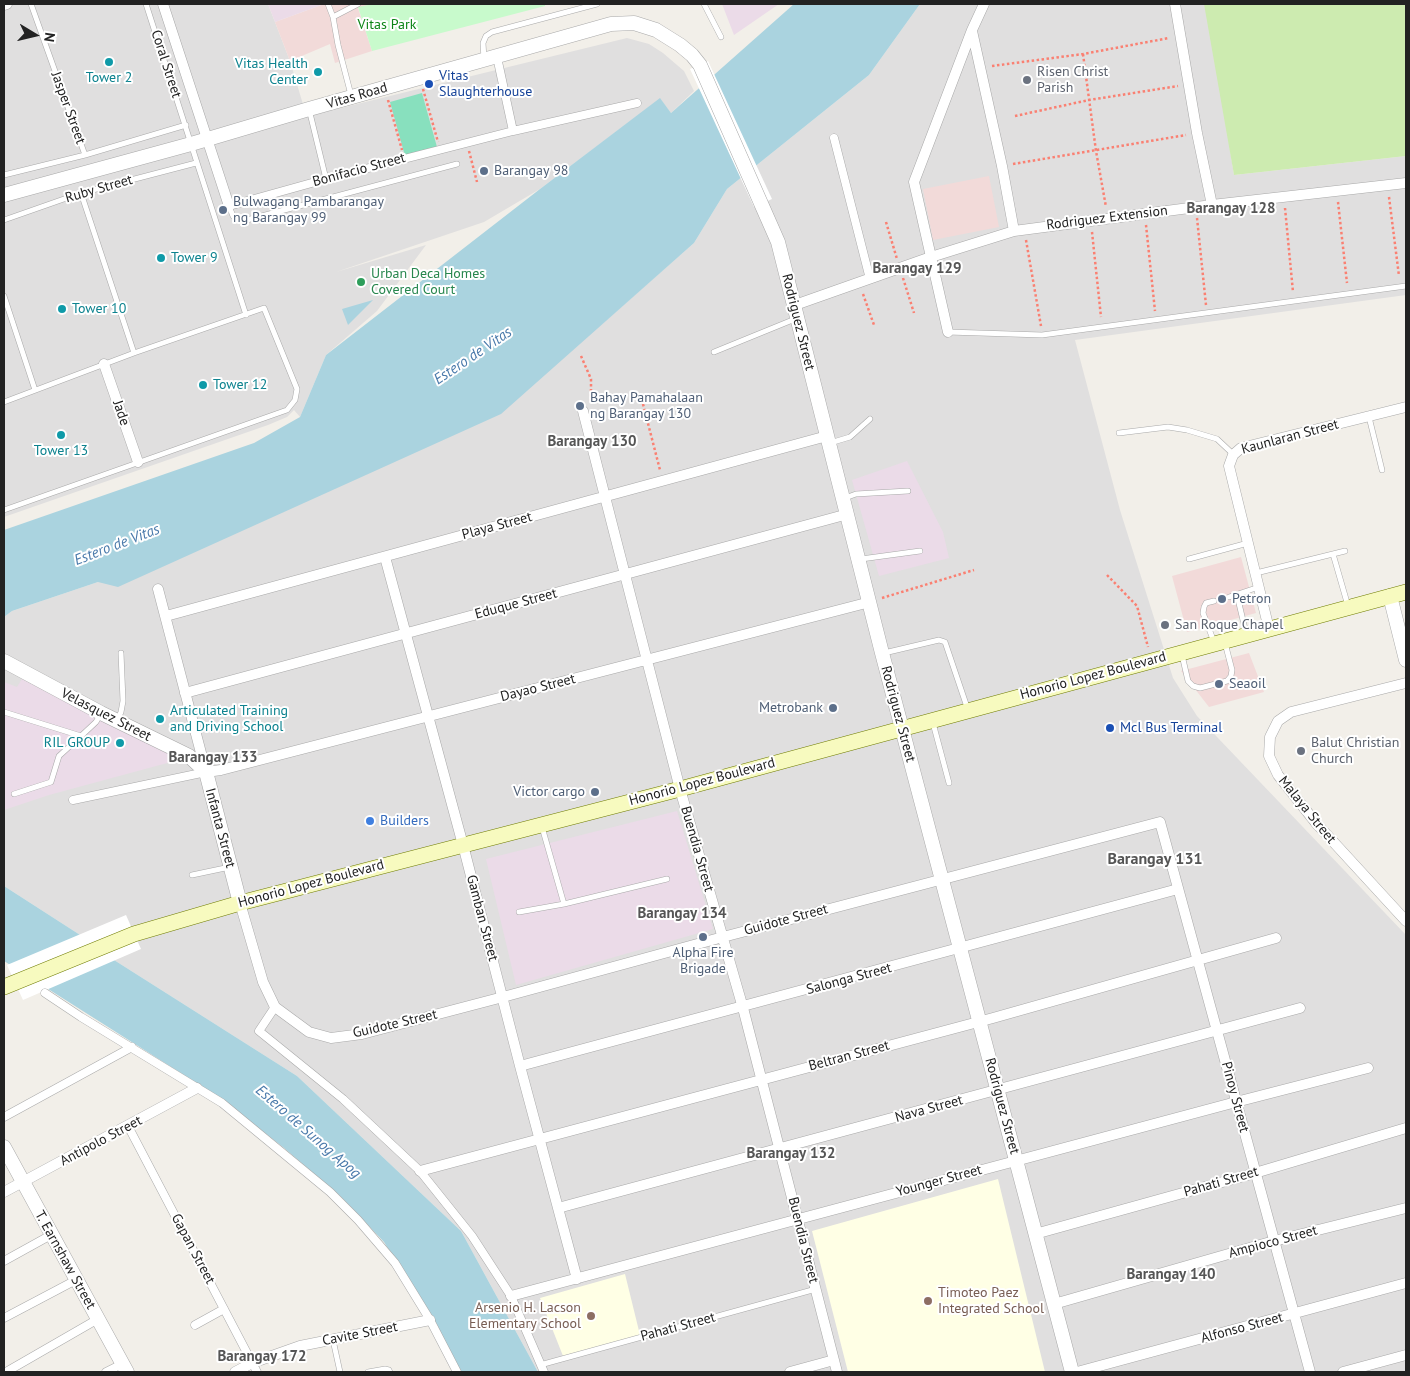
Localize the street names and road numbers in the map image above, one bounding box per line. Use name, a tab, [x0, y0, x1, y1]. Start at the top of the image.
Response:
street label: Coral Street	[147, 28, 185, 100]
street label: Jasper Street	[47, 69, 89, 147]
street label: Vitas Road	[325, 79, 389, 113]
street label: Bonifacio Street	[311, 150, 407, 190]
street label: Ruby Street	[63, 171, 135, 207]
street label: Rodriguez Extension	[1045, 202, 1169, 234]
street label: Rodriguez Street	[778, 272, 818, 372]
street label: Jade	[109, 398, 133, 428]
street label: Kaunlaran Street	[1239, 416, 1341, 458]
street label: Playa Street	[460, 509, 534, 543]
street label: Eduque Street	[473, 585, 559, 623]
street label: Honorio Lopez Boulevard	[1018, 648, 1168, 704]
street label: Rodriguez Street	[877, 664, 919, 764]
street label: Dayao Street	[499, 671, 577, 705]
street label: Velasquez Street	[58, 685, 154, 745]
street label: Honorio Lopez Boulevard	[627, 754, 777, 810]
street label: Malaya Street	[1275, 773, 1339, 847]
street label: Infanta Street	[201, 786, 239, 870]
street label: Buendia Street	[677, 804, 717, 894]
street label: Honorio Lopez Boulevard	[236, 856, 386, 912]
street label: Gamban Street	[462, 873, 502, 963]
street label: Guidote Street	[742, 901, 830, 939]
street label: Salonga Street	[805, 960, 893, 998]
street label: Guidote Street	[351, 1006, 439, 1042]
street label: Beltran Street	[807, 1037, 891, 1075]
street label: Rodriguez Street	[981, 1056, 1023, 1156]
street label: Pinoy Street	[1217, 1060, 1253, 1134]
street label: Nava Street	[893, 1092, 965, 1126]
street label: Antipolo Street	[57, 1112, 145, 1170]
street label: Younger Street	[894, 1161, 984, 1201]
street label: Pahati Street	[1182, 1163, 1260, 1201]
street label: Buendia Street	[784, 1195, 822, 1285]
street label: T. Earnshaw Street	[31, 1208, 99, 1312]
street label: Gapan Street	[167, 1211, 219, 1287]
street label: Ampioco Street	[1227, 1222, 1319, 1262]
street label: Pahati Street	[639, 1309, 717, 1345]
street label: Alfonso Street	[1199, 1309, 1285, 1347]
street label: Cavite Street	[321, 1318, 399, 1350]

